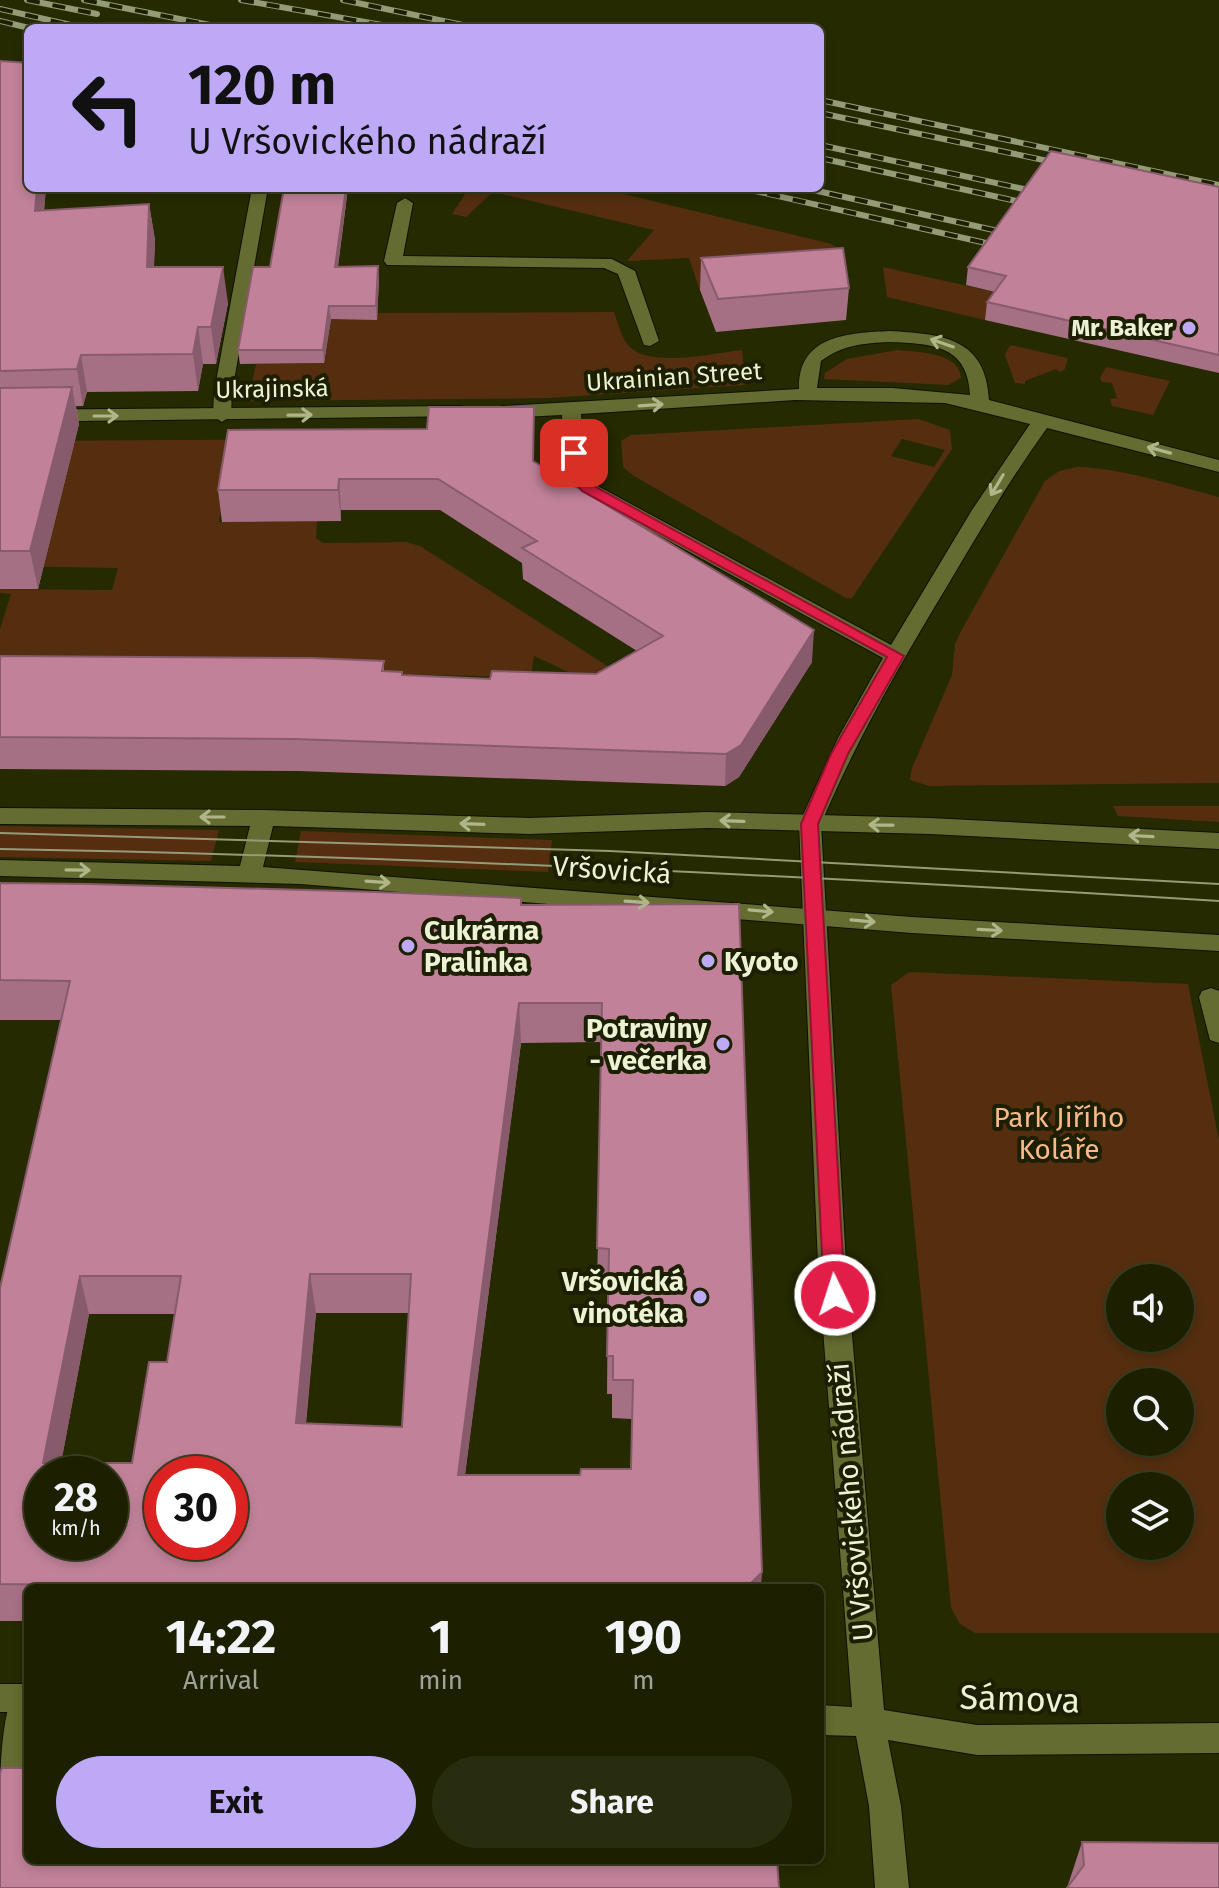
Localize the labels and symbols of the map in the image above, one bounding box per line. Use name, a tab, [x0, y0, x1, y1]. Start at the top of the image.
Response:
place label: Mr. Baker	[1071, 314, 1173, 342]
marker: Mr. Baker	[1180, 319, 1198, 337]
one-way arrow	[930, 335, 955, 350]
street label: Ukrainian Street	[585, 357, 763, 397]
street label: Ukrajinská	[215, 374, 329, 404]
one-way arrow	[637, 397, 664, 412]
one-way arrow	[286, 407, 313, 422]
one-way arrow	[92, 408, 119, 424]
pin	[540, 419, 608, 487]
one-way arrow	[1147, 442, 1173, 457]
one-way arrow	[989, 473, 1005, 496]
one-way arrow	[199, 809, 226, 825]
one-way arrow	[719, 814, 746, 829]
one-way arrow	[459, 817, 486, 832]
one-way arrow	[868, 817, 895, 833]
one-way arrow	[1128, 829, 1155, 844]
street label: Vršovická	[551, 849, 673, 891]
one-way arrow	[64, 862, 91, 878]
one-way arrow	[364, 875, 391, 890]
one-way arrow	[623, 895, 650, 910]
one-way arrow	[747, 904, 773, 919]
one-way arrow	[849, 913, 876, 928]
place label: Cukrárna Pralinka	[424, 914, 539, 979]
one-way arrow	[976, 922, 1003, 937]
marker: Cukrárna Pralinka	[399, 937, 417, 955]
place label: Kyoto	[724, 945, 799, 978]
marker: Kyoto	[699, 952, 717, 970]
place label: Potraviny - večerka	[586, 1012, 707, 1077]
marker: Potraviny - večerka	[714, 1035, 732, 1053]
park label: Park Jiřího Koláře	[994, 1101, 1124, 1166]
position arrow	[793, 1253, 877, 1337]
place label: Vršovická vinotéka	[561, 1265, 684, 1330]
marker: Vršovická vinotéka	[691, 1288, 709, 1306]
street label: U Vršovického nádraží	[822, 1361, 880, 1642]
speed limit sign: 30	[144, 1456, 248, 1560]
street label: Sámova	[959, 1676, 1081, 1722]

